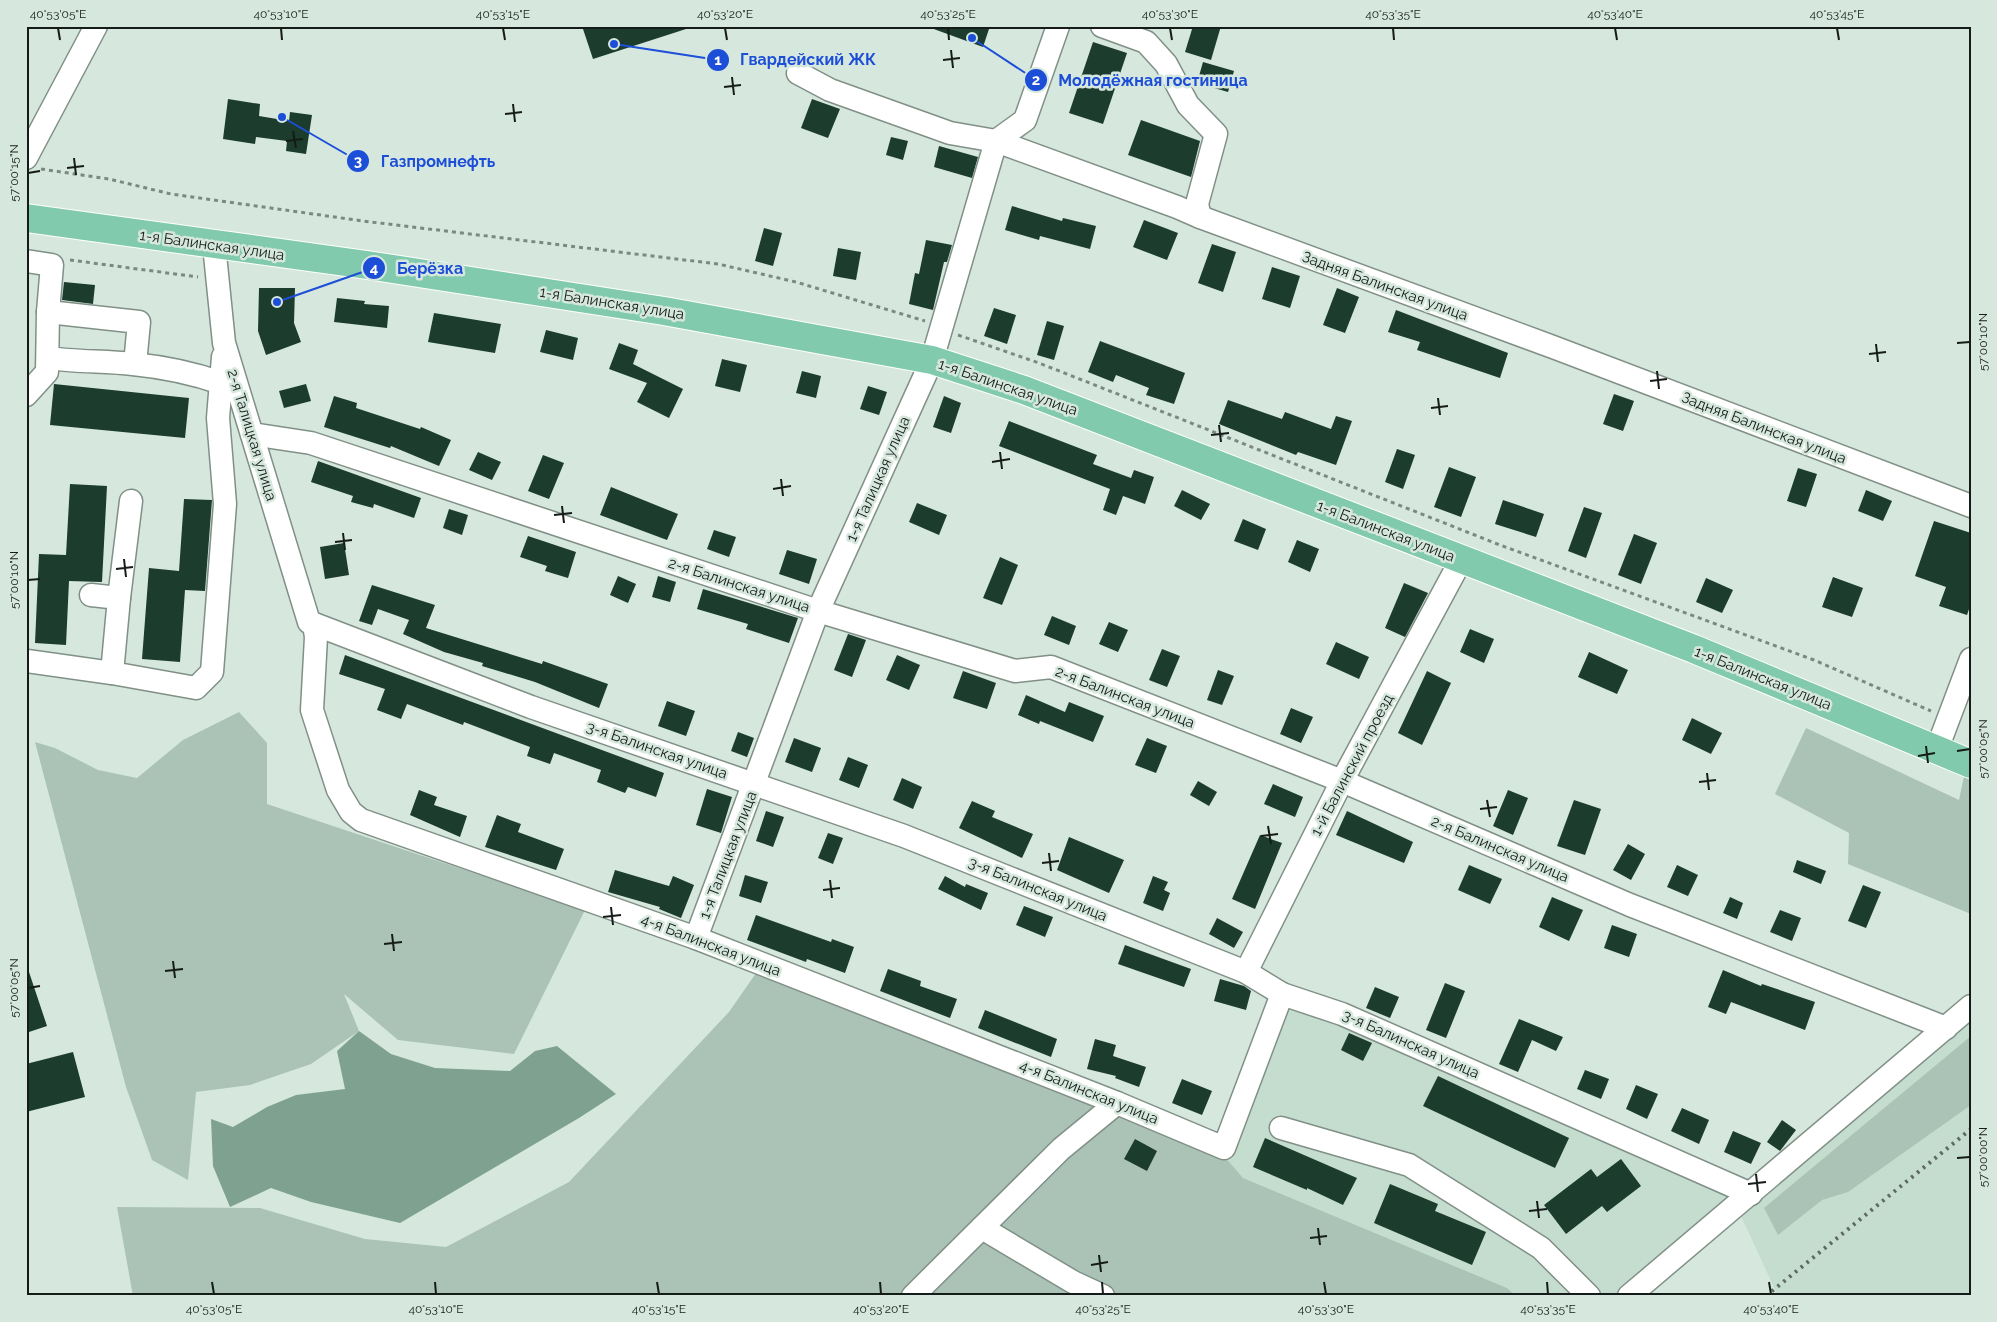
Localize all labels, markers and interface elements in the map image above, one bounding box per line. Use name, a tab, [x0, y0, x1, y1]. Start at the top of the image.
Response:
text: 40°53'05"E	[30, 7, 86, 21]
text: 40°53'10"E	[253, 7, 309, 21]
text: 40°53'15"E	[476, 7, 530, 21]
text: 40°53'20"E	[697, 7, 753, 21]
text: 40°53'25"E	[920, 7, 976, 21]
text: 40°53'30"E	[1142, 7, 1198, 21]
text: 40°53'35"E	[1365, 7, 1421, 21]
text: 40°53'40"E	[1587, 7, 1643, 21]
text: 40°53'45"E	[1810, 7, 1864, 21]
callout: Гвардейский ЖК	[705, 44, 887, 75]
text: Гвардейский ЖК	[740, 50, 876, 69]
text: 1	[714, 51, 722, 69]
callout: Молодёжная гостиница	[1023, 64, 1257, 95]
text: 2	[1032, 71, 1040, 89]
text: Молодёжная гостиница	[1058, 71, 1248, 90]
text: 57°00'15"N	[7, 144, 21, 202]
callout: Газпромнефть	[345, 146, 505, 177]
text: 3	[354, 152, 362, 170]
text: Газпромнефть	[381, 152, 496, 171]
street label: 1-я Балинская улица	[138, 226, 286, 264]
street label: Задняя Балинская улица	[1300, 248, 1470, 324]
callout: Берёзка	[362, 253, 473, 284]
text: 4	[370, 259, 379, 277]
text: Берёзка	[397, 259, 463, 278]
street label: 1-я Балинская улица	[538, 283, 686, 323]
text: 57°00'10"N	[1976, 313, 1990, 371]
street label: 1-я Балинская улица	[936, 355, 1080, 419]
street label: 2-я Талицкая улица	[223, 367, 281, 503]
street label: Задняя Балинская улица	[1679, 388, 1849, 468]
street label: 1-я Талицкая улица	[842, 414, 914, 544]
street label: 1-я Балинская улица	[1315, 496, 1457, 566]
text: 57°00'10"N	[7, 551, 21, 609]
street label: 2-я Балинская улица	[666, 554, 812, 616]
street label: 1-я Балинская улица	[1692, 642, 1834, 714]
street label: 2-я Балинская улица	[1053, 662, 1197, 732]
street label: 1-й Балинский проезд	[1307, 691, 1397, 839]
street label: 3-я Балинская улица	[584, 717, 730, 783]
text: 57°00'05"N	[1976, 719, 1990, 779]
street label: 1-я Талицкая улица	[695, 789, 761, 921]
street label: 2-я Балинская улица	[1429, 812, 1571, 886]
street label: 3-я Балинская улица	[966, 853, 1110, 925]
street label: 4-я Балинская улица	[639, 910, 783, 980]
text: 57°00'05"N	[7, 958, 21, 1018]
street label: 3-я Балинская улица	[1340, 1006, 1482, 1082]
street label: 4-я Балинская улица	[1017, 1056, 1161, 1128]
text: 57°00'00"N	[1976, 1127, 1990, 1187]
text: 40°53'05"E	[186, 1302, 242, 1316]
text: 40°53'10"E	[408, 1302, 464, 1316]
text: 40°53'15"E	[632, 1302, 686, 1316]
text: 40°53'20"E	[853, 1302, 909, 1316]
text: 40°53'25"E	[1075, 1302, 1131, 1316]
text: 40°53'30"E	[1298, 1302, 1354, 1316]
text: 40°53'35"E	[1520, 1302, 1576, 1316]
text: 40°53'40"E	[1743, 1302, 1799, 1316]

